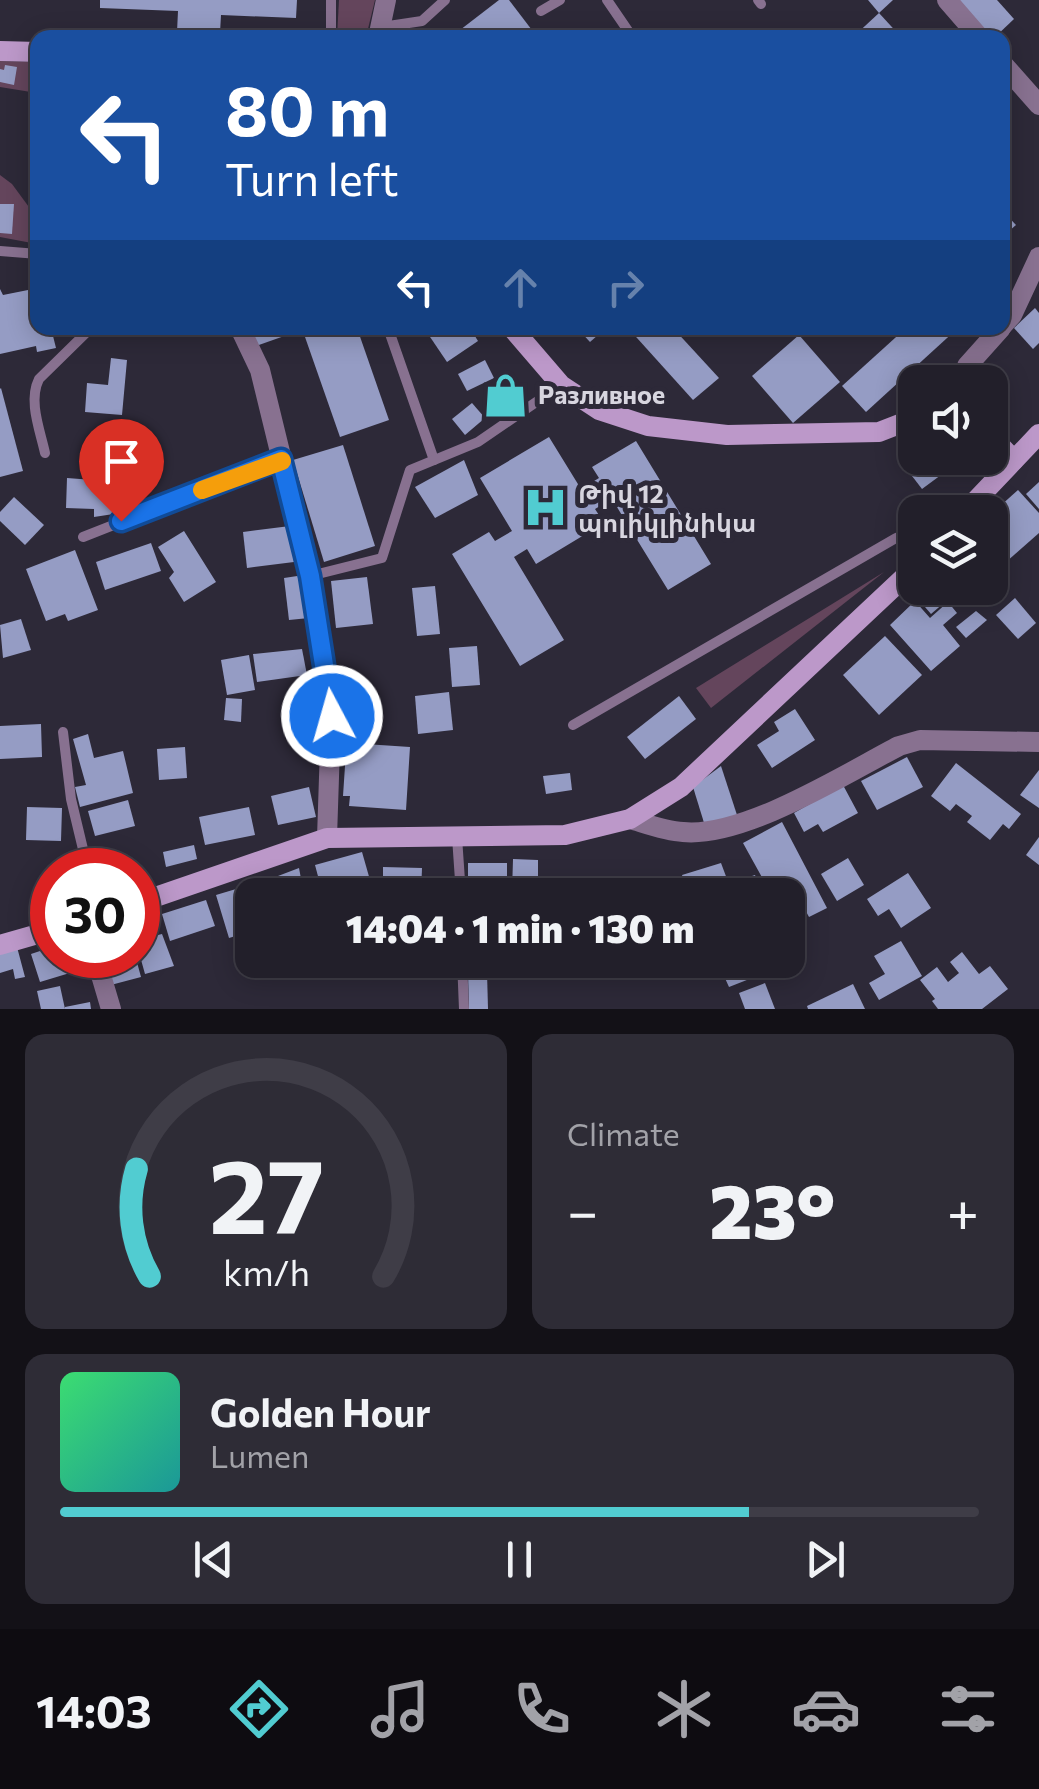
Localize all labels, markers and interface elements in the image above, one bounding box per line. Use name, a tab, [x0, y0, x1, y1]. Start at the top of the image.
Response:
text: 80 m	[225, 65, 389, 150]
icon: left	[60, 70, 190, 200]
text: Turn left	[225, 150, 399, 205]
icon: left	[388, 260, 443, 315]
icon: ahead	[493, 260, 548, 315]
icon: right	[598, 260, 653, 315]
map controls	[898, 365, 1008, 605]
button: sound	[898, 365, 1008, 475]
shop icon: Разливное	[481, 371, 529, 419]
place label: Разливное	[538, 379, 665, 409]
pin	[79, 419, 164, 522]
icon: arrive	[94, 434, 149, 489]
place label: Թիվ 12 պոլիկլինիկա	[578, 478, 756, 538]
hospital icon: Թիվ 12 պոլիկլինիկա	[521, 484, 569, 532]
button: layers	[898, 495, 1008, 605]
position arrow	[280, 664, 384, 768]
speed limit sign: 30	[30, 848, 160, 978]
text: 14:04 · 1 min · 130 m	[346, 904, 694, 951]
text: Climate	[567, 1113, 680, 1153]
text: 27	[208, 1128, 324, 1255]
text: 23°	[709, 1163, 836, 1254]
text: −	[567, 1176, 598, 1243]
text: +	[947, 1176, 979, 1243]
text: km/h	[223, 1250, 309, 1293]
text: Golden Hour	[210, 1388, 431, 1435]
text: Lumen	[210, 1435, 309, 1475]
icon: previous	[186, 1532, 241, 1587]
icon: pause	[492, 1532, 547, 1587]
icon: next	[798, 1532, 853, 1587]
icon: directions	[224, 1674, 294, 1744]
icon: music	[365, 1674, 435, 1744]
icon: phone	[507, 1674, 577, 1744]
icon: climate	[649, 1674, 719, 1744]
icon: car	[791, 1674, 861, 1744]
icon: filters	[933, 1674, 1003, 1744]
text: 14:03	[36, 1682, 152, 1737]

